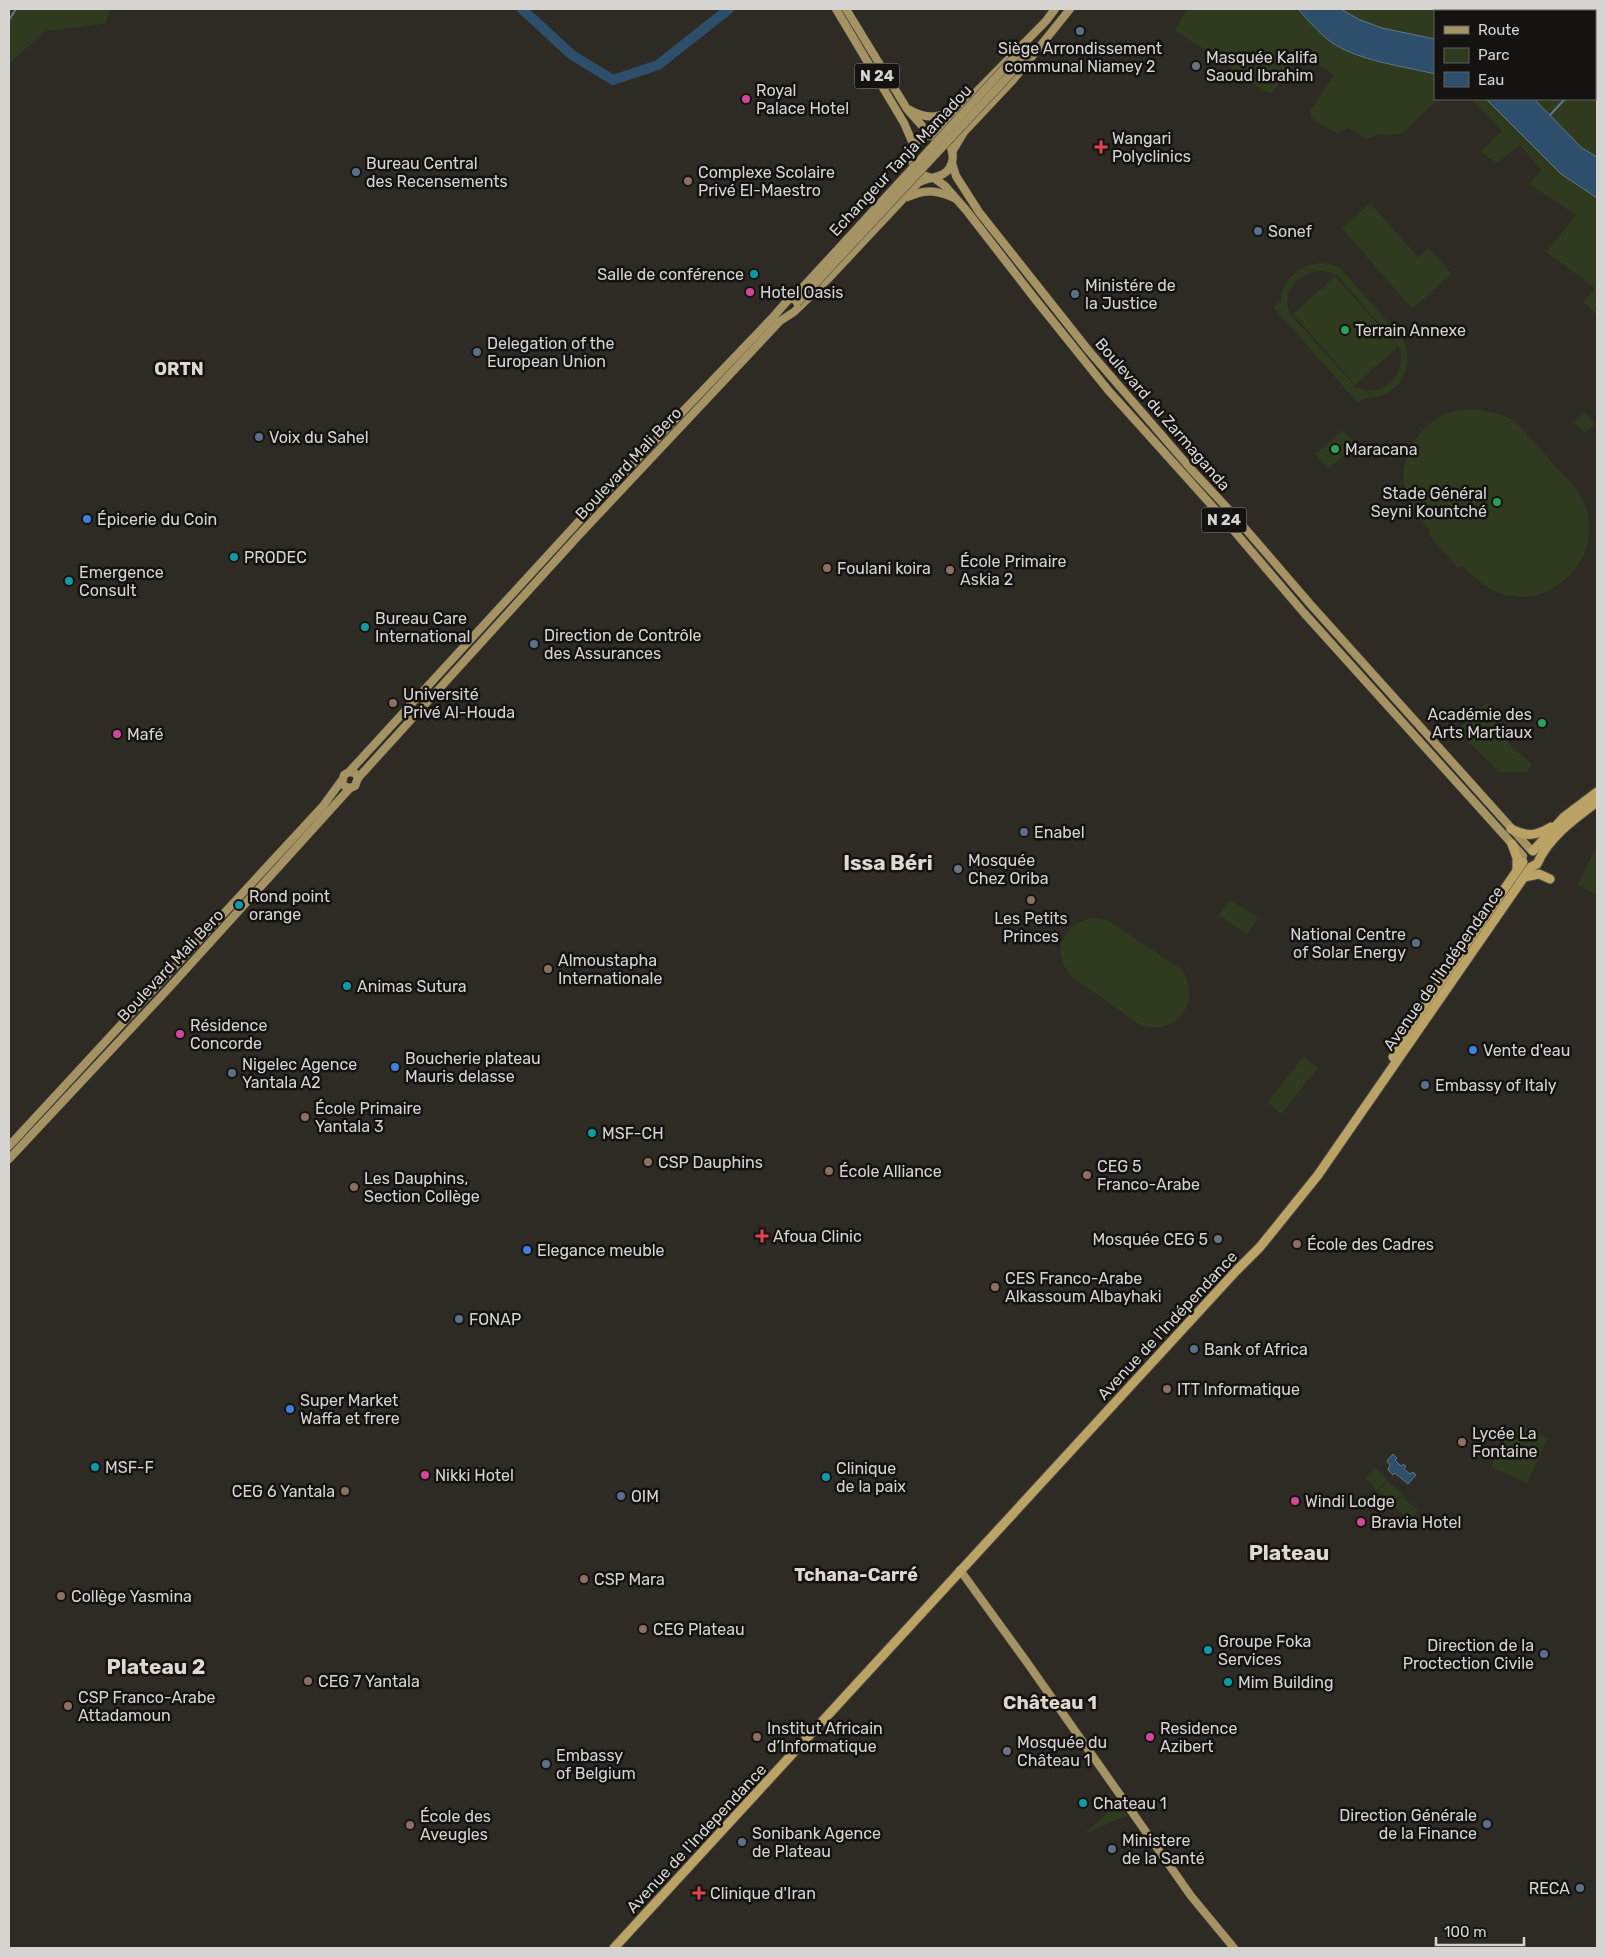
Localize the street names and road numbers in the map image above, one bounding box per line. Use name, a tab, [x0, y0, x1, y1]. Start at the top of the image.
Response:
road number: N 24	[854, 64, 900, 88]
street label: Echangeur Tanja Mamadou	[825, 81, 976, 240]
street label: Boulevard du Zarmaganda	[1091, 334, 1234, 494]
street label: Boulevard Mali Bero	[571, 403, 685, 523]
road number: N 24	[1202, 508, 1246, 532]
street label: Avenue de l'Indépendance	[1379, 882, 1508, 1054]
street label: Boulevard Mali Bero	[113, 905, 227, 1025]
street label: Avenue de l'Indépendance	[1093, 1247, 1241, 1404]
street label: Avenue de l'Independance	[622, 1760, 770, 1917]

